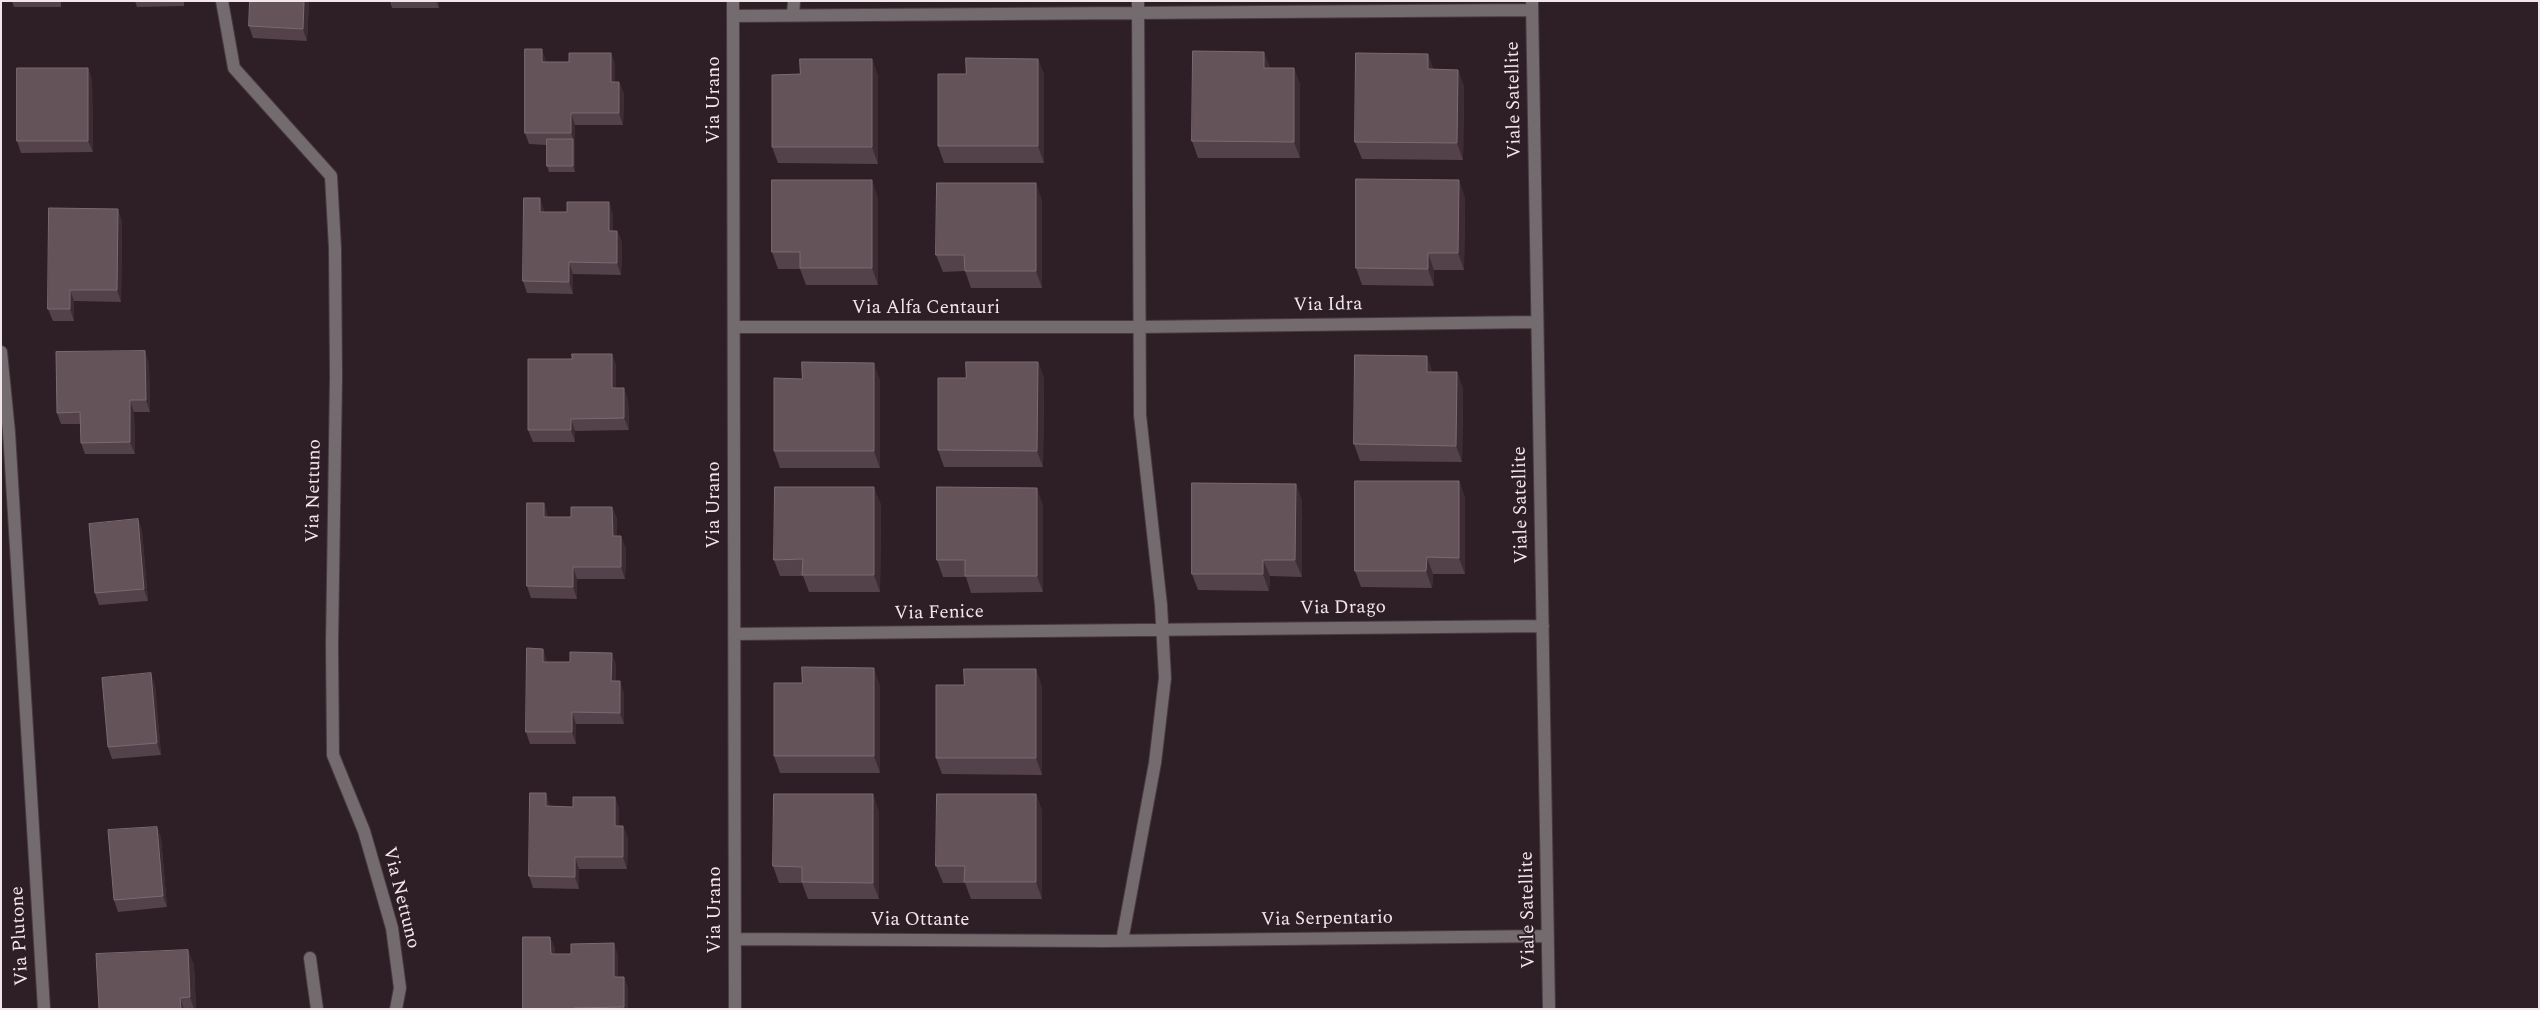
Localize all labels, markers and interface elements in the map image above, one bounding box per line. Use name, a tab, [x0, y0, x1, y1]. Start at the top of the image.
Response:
street label: Viale Satellite	[1503, 41, 1527, 159]
street label: Via Urano	[704, 56, 726, 144]
street label: Via Idra	[1293, 294, 1363, 318]
street label: Via Alfa Centauri	[852, 298, 1000, 320]
street label: Via Nettuno	[303, 439, 327, 543]
street label: Viale Satellite	[1510, 446, 1534, 564]
street label: Via Urano	[704, 461, 726, 549]
street label: Via Drago	[1300, 597, 1386, 621]
street label: Via Fenice	[894, 602, 984, 626]
street label: Via Nettuno	[376, 845, 424, 951]
street label: Viale Satellite	[1517, 851, 1541, 969]
street label: Via Urano	[705, 866, 727, 954]
street label: Via Plutone	[7, 886, 35, 986]
street label: Via Serpentario	[1261, 907, 1393, 933]
street label: Via Ottante	[870, 910, 970, 932]

